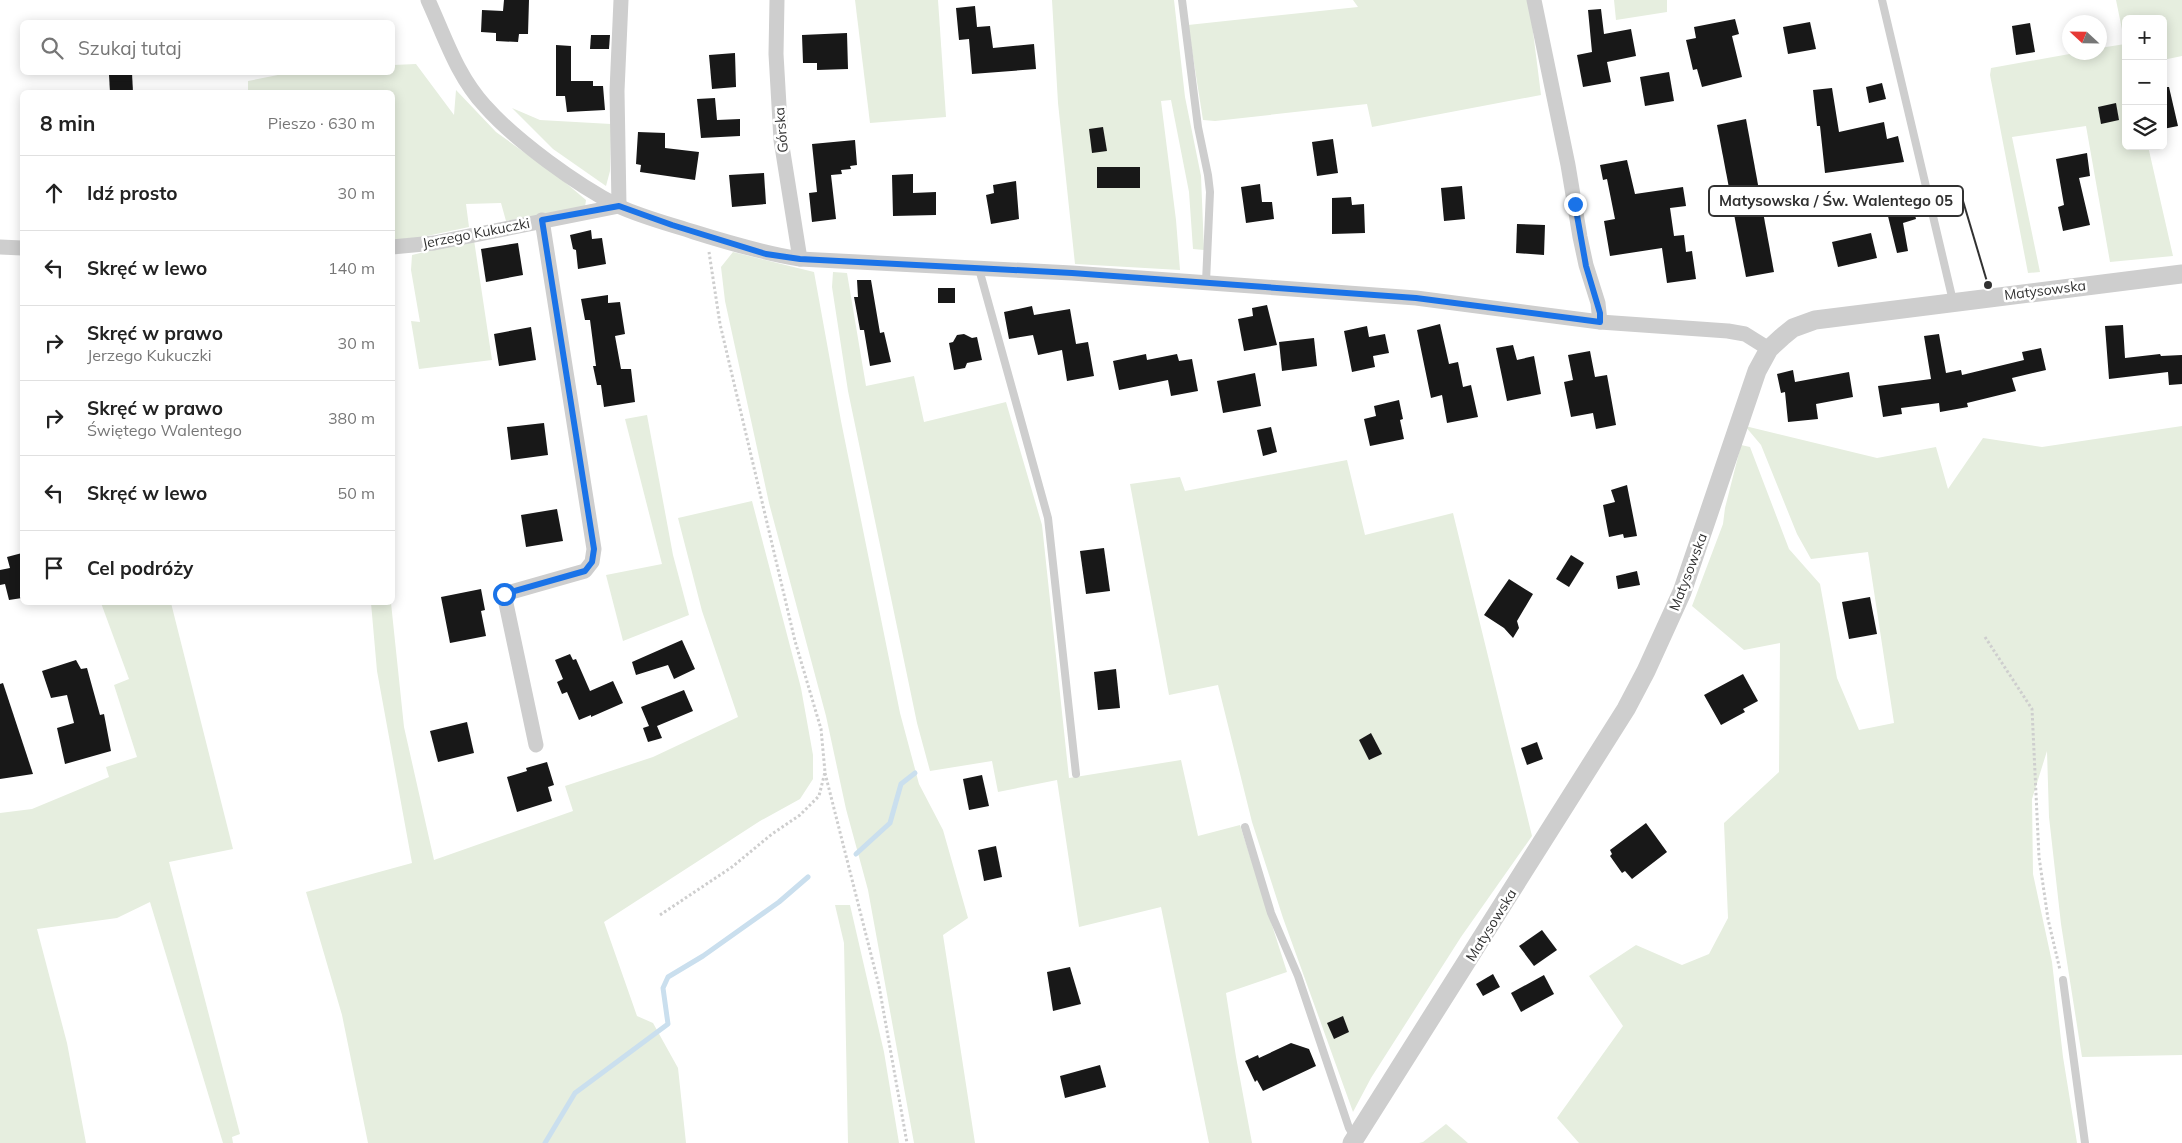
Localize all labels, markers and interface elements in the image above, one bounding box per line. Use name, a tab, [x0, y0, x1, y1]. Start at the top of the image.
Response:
north arrow	[2062, 15, 2107, 60]
map controls	[2122, 15, 2167, 150]
button: +	[2122, 15, 2167, 60]
search box	[20, 20, 395, 75]
icon: search	[38, 34, 66, 62]
text: Szukaj tutaj	[78, 36, 181, 60]
button: −	[2122, 60, 2167, 105]
button: layers	[2122, 105, 2167, 150]
street label: Górska	[770, 106, 792, 154]
text: 8 min	[40, 110, 95, 136]
text: Pieszo · 630 m	[268, 113, 375, 133]
icon: ahead	[40, 179, 68, 207]
text: Idź prosto	[87, 181, 178, 205]
text: 30 m	[338, 183, 375, 203]
callout: Matysowska / Św. Walentego 05	[1709, 186, 1963, 216]
text: Matysowska / Św. Walentego 05	[1719, 191, 1953, 210]
route end	[1564, 193, 1587, 216]
street label: Jerzego Kukuczki	[421, 214, 531, 252]
icon: left	[40, 254, 68, 282]
text: Skręć w lewo	[87, 256, 207, 280]
text: 140 m	[328, 258, 375, 278]
street label: Matysowska	[2003, 276, 2087, 304]
text: Skręć w prawo	[87, 321, 223, 345]
icon: right	[40, 329, 68, 357]
text: 30 m	[338, 333, 375, 353]
text: Jerzego Kukuczki	[87, 345, 212, 365]
text: Skręć w prawo	[87, 396, 223, 420]
icon: right	[40, 404, 68, 432]
text: 380 m	[328, 408, 375, 428]
text: Świętego Walentego	[87, 420, 242, 440]
icon: left	[40, 479, 68, 507]
text: Skręć w lewo	[87, 481, 207, 505]
text: 50 m	[338, 483, 375, 503]
street label: Matysowska	[1665, 530, 1711, 614]
icon: arrive	[40, 554, 68, 582]
text: Cel podróży	[87, 556, 193, 580]
route start	[493, 583, 516, 606]
street label: Matysowska	[1462, 885, 1520, 965]

